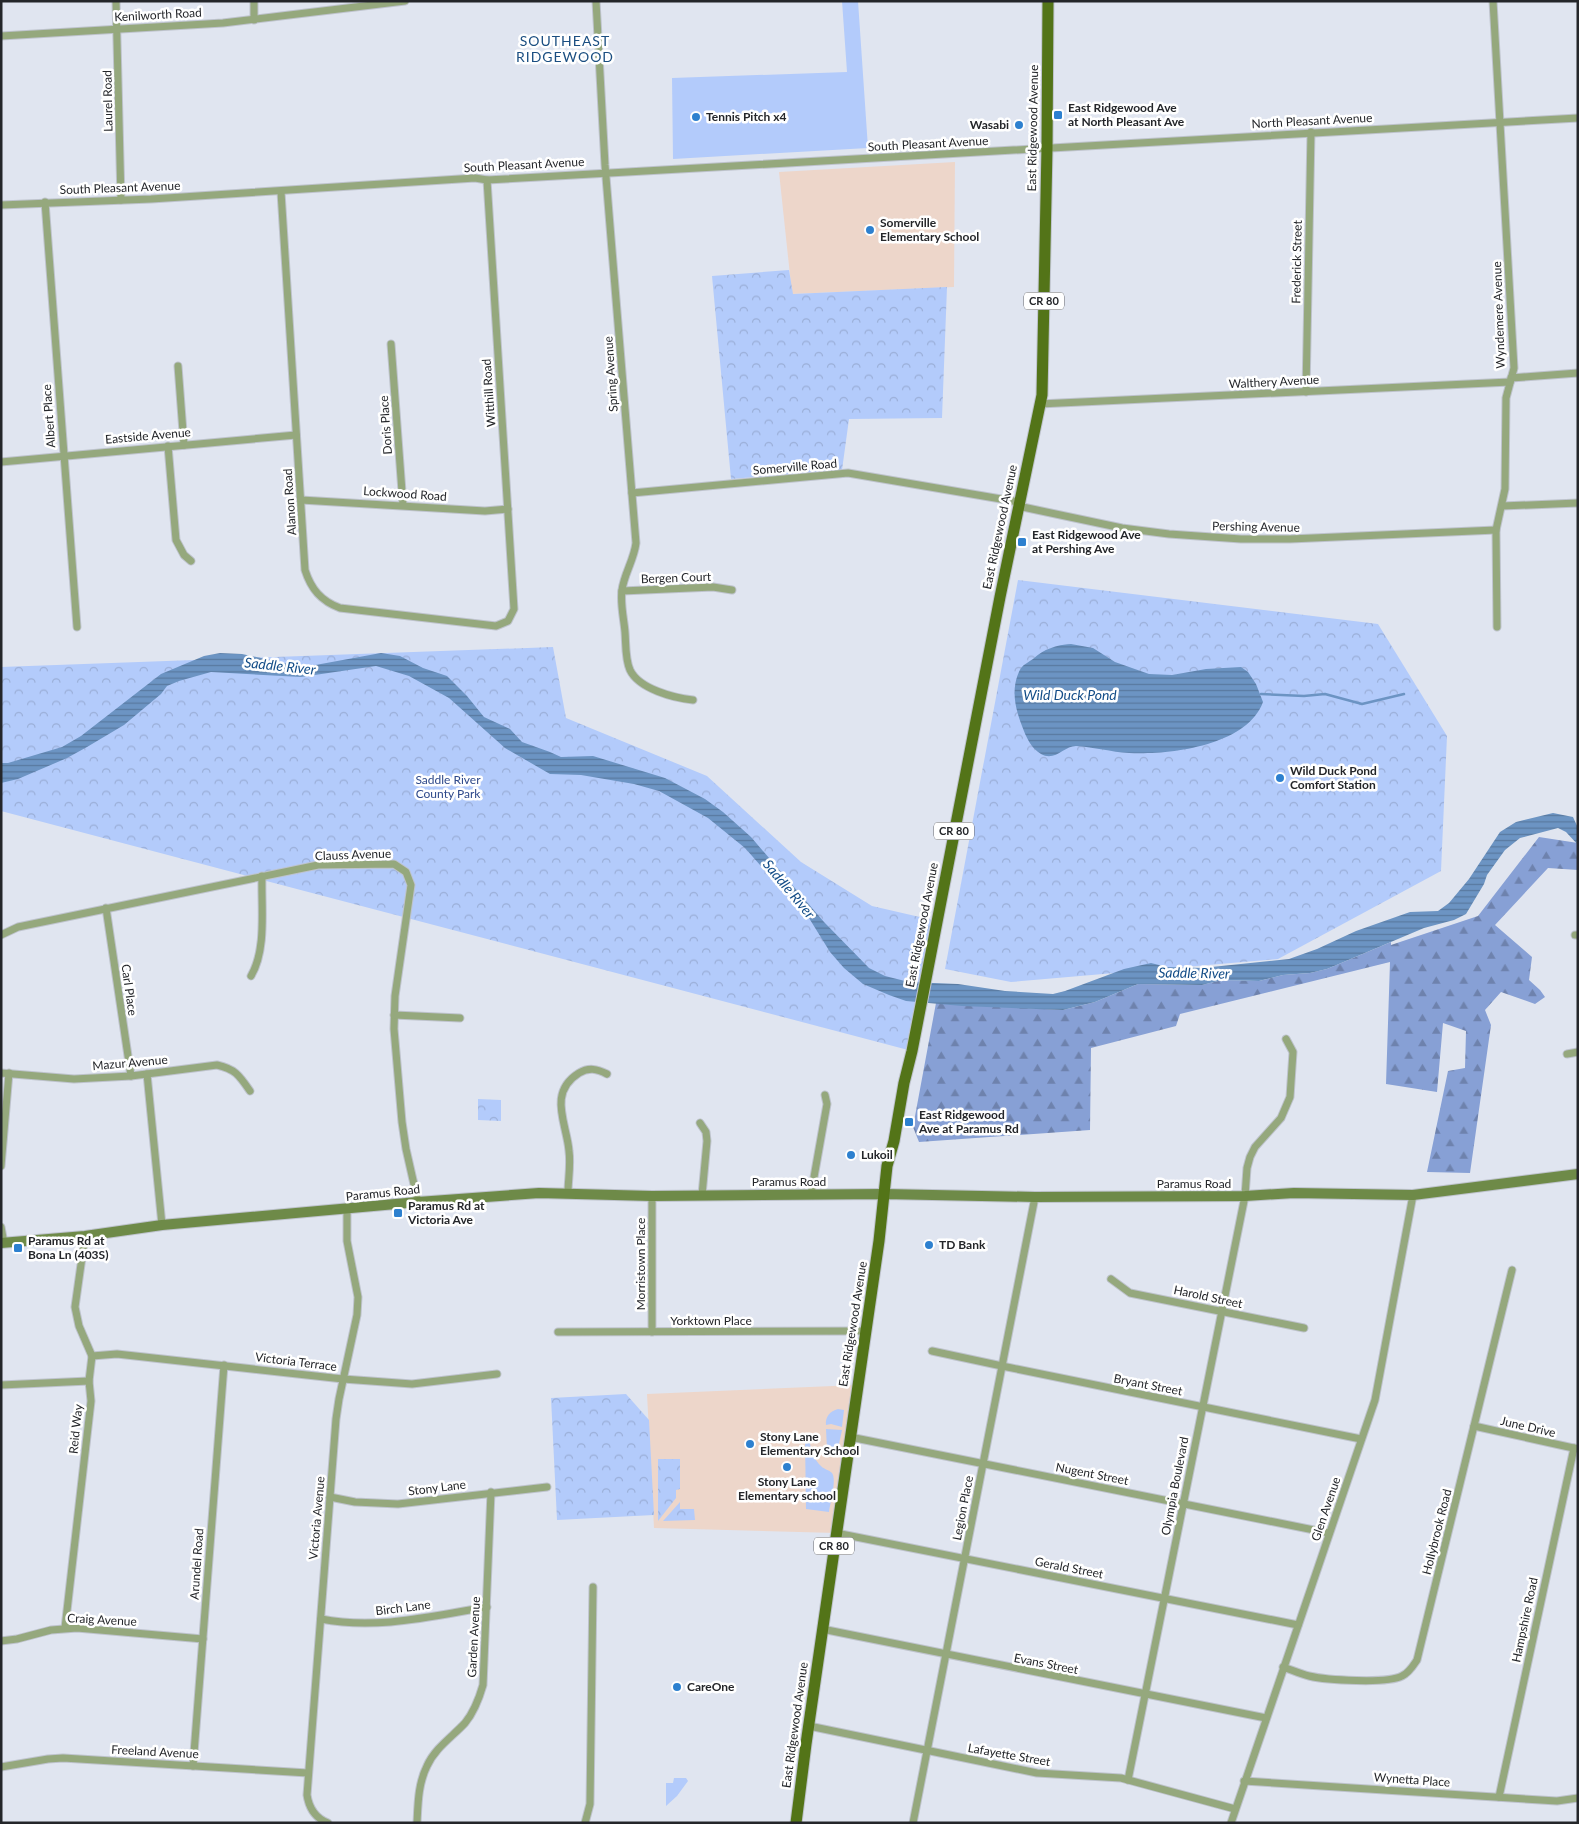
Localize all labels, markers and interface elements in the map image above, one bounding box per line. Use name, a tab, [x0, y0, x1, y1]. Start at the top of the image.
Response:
street label: Kenilworth Road	[114, 5, 202, 24]
district label: SOUTHEAST RIDGEWOOD	[516, 32, 614, 65]
street label: East Ridgewood Avenue	[1024, 64, 1041, 192]
street label: Laurel Road	[99, 70, 116, 132]
place label: East Ridgewood Ave at North Pleasant Ave	[1068, 100, 1185, 129]
place label: Tennis Pitch x4	[706, 109, 787, 124]
marker: East Ridgewood Ave at North Pleasant Ave	[1052, 109, 1064, 121]
street label: North Pleasant Avenue	[1251, 110, 1373, 131]
marker: Tennis Pitch x4	[690, 111, 702, 123]
place label: Wasabi	[970, 117, 1009, 132]
marker: Wasabi	[1013, 119, 1025, 131]
street label: South Pleasant Avenue	[867, 133, 989, 154]
street label: South Pleasant Avenue	[463, 154, 585, 175]
street label: South Pleasant Avenue	[59, 178, 181, 197]
place label: Somerville Elementary School	[880, 215, 979, 244]
street label: Frederick Street	[1288, 219, 1305, 304]
marker: Somerville Elementary School	[864, 224, 876, 236]
street label: Wyndemere Avenue	[1489, 261, 1508, 369]
road number: CR 80	[1024, 292, 1064, 310]
street label: Spring Avenue	[600, 336, 621, 412]
street label: Witthill Road	[479, 358, 498, 428]
street label: Walthery Avenue	[1228, 372, 1320, 391]
street label: Albert Place	[39, 384, 58, 448]
street label: Doris Place	[376, 395, 395, 455]
street label: Eastside Avenue	[105, 424, 191, 447]
street label: Somerville Road	[752, 455, 838, 478]
street label: East Ridgewood Avenue	[979, 463, 1020, 591]
street label: Alanon Road	[280, 468, 299, 536]
street label: Lockwood Road	[363, 483, 447, 504]
street label: Pershing Avenue	[1212, 518, 1300, 535]
place label: East Ridgewood Ave at Pershing Ave	[1032, 527, 1141, 556]
marker: East Ridgewood Ave at Pershing Ave	[1016, 536, 1028, 548]
street label: Bergen Court	[640, 569, 712, 586]
water label: Saddle River	[244, 653, 317, 678]
water label: Wild Duck Pond	[1023, 686, 1117, 703]
place label: Wild Duck Pond Comfort Station	[1290, 763, 1377, 792]
park label: Saddle River County Park	[415, 772, 481, 801]
marker: Wild Duck Pond Comfort Station	[1274, 772, 1286, 784]
road number: CR 80	[934, 822, 974, 839]
street label: Clauss Avenue	[315, 846, 391, 863]
water label: Saddle River	[760, 856, 819, 922]
street label: East Ridgewood Avenue	[902, 861, 941, 989]
street label: Carl Place	[118, 963, 141, 1017]
water label: Saddle River	[1158, 963, 1230, 982]
street label: Mazur Avenue	[92, 1052, 168, 1073]
place label: East Ridgewood Ave at Paramus Rd	[918, 1107, 1019, 1136]
marker: East Ridgewood Ave at Paramus Rd	[903, 1116, 915, 1128]
place label: Lukoil	[861, 1147, 893, 1162]
marker: Lukoil	[845, 1149, 857, 1161]
street label: Paramus Road	[752, 1174, 826, 1189]
street label: Paramus Road	[1157, 1176, 1231, 1191]
street label: Paramus Road	[345, 1181, 421, 1204]
place label: Paramus Rd at Victoria Ave	[407, 1198, 485, 1227]
marker: Paramus Rd at Victoria Ave	[392, 1207, 404, 1219]
street label: Morristown Place	[633, 1218, 648, 1310]
place label: Paramus Rd at Bona Ln (403S)	[28, 1233, 108, 1262]
place label: TD Bank	[939, 1237, 986, 1252]
marker: TD Bank	[923, 1239, 935, 1251]
marker: Paramus Rd at Bona Ln (403S)	[12, 1242, 24, 1254]
street label: East Ridgewood Avenue	[835, 1260, 870, 1388]
street label: Harold Street	[1172, 1282, 1245, 1311]
street label: Yorktown Place	[670, 1313, 752, 1328]
street label: Victoria Terrace	[254, 1349, 338, 1374]
street label: Bryant Street	[1112, 1371, 1184, 1399]
street label: Reid Way	[65, 1403, 86, 1454]
street label: June Drive	[1499, 1413, 1557, 1440]
place label: Stony Lane Elementary School	[760, 1429, 859, 1458]
street label: Olympia Boulevard	[1158, 1435, 1191, 1536]
marker: Stony Lane Elementary School	[744, 1438, 756, 1450]
street label: Nugent Street	[1054, 1459, 1130, 1488]
marker: Stony Lane Elementary school	[781, 1461, 793, 1473]
place label: Stony Lane Elementary school	[738, 1474, 836, 1503]
street label: Legion Place	[949, 1474, 976, 1542]
street label: Glen Avenue	[1308, 1475, 1344, 1543]
street label: Victoria Avenue	[305, 1476, 328, 1560]
street label: Stony Lane	[407, 1477, 467, 1498]
street label: Hollybrook Road	[1419, 1487, 1454, 1576]
street label: Arundel Road	[187, 1528, 206, 1600]
road number: CR 80	[814, 1538, 854, 1554]
street label: Gerald Street	[1034, 1554, 1105, 1582]
street label: Hampshire Road	[1508, 1576, 1541, 1664]
street label: Garden Avenue	[464, 1596, 483, 1678]
street label: Birch Lane	[375, 1597, 431, 1618]
street label: Craig Avenue	[67, 1610, 137, 1629]
street label: Evans Street	[1013, 1650, 1080, 1677]
street label: East Ridgewood Avenue	[778, 1661, 811, 1789]
place label: CareOne	[687, 1679, 735, 1694]
marker: CareOne	[671, 1681, 683, 1693]
street label: Lafayette Street	[967, 1740, 1052, 1769]
street label: Freeland Avenue	[111, 1742, 199, 1761]
street label: Wynetta Place	[1373, 1769, 1451, 1790]

